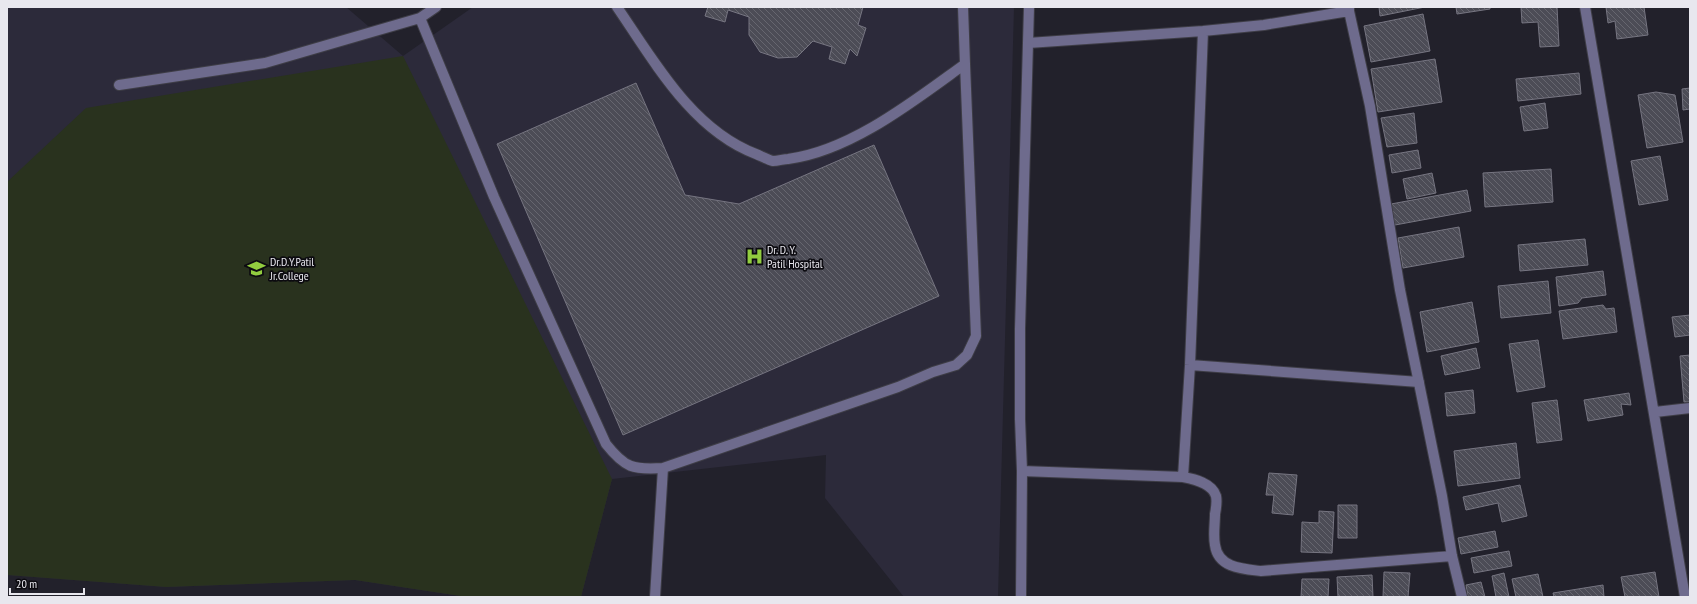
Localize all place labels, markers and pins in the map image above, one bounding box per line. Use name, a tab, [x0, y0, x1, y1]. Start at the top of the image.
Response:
place label: Dr. D. Y. Patil Hospital	[767, 242, 823, 271]
hospital icon: Dr. D. Y. Patil Hospital	[744, 246, 764, 266]
place label: Dr.D.Y.Patil Jr.College	[269, 254, 314, 283]
school or university icon: Dr.D.Y.Patil Jr.College	[247, 258, 267, 278]

